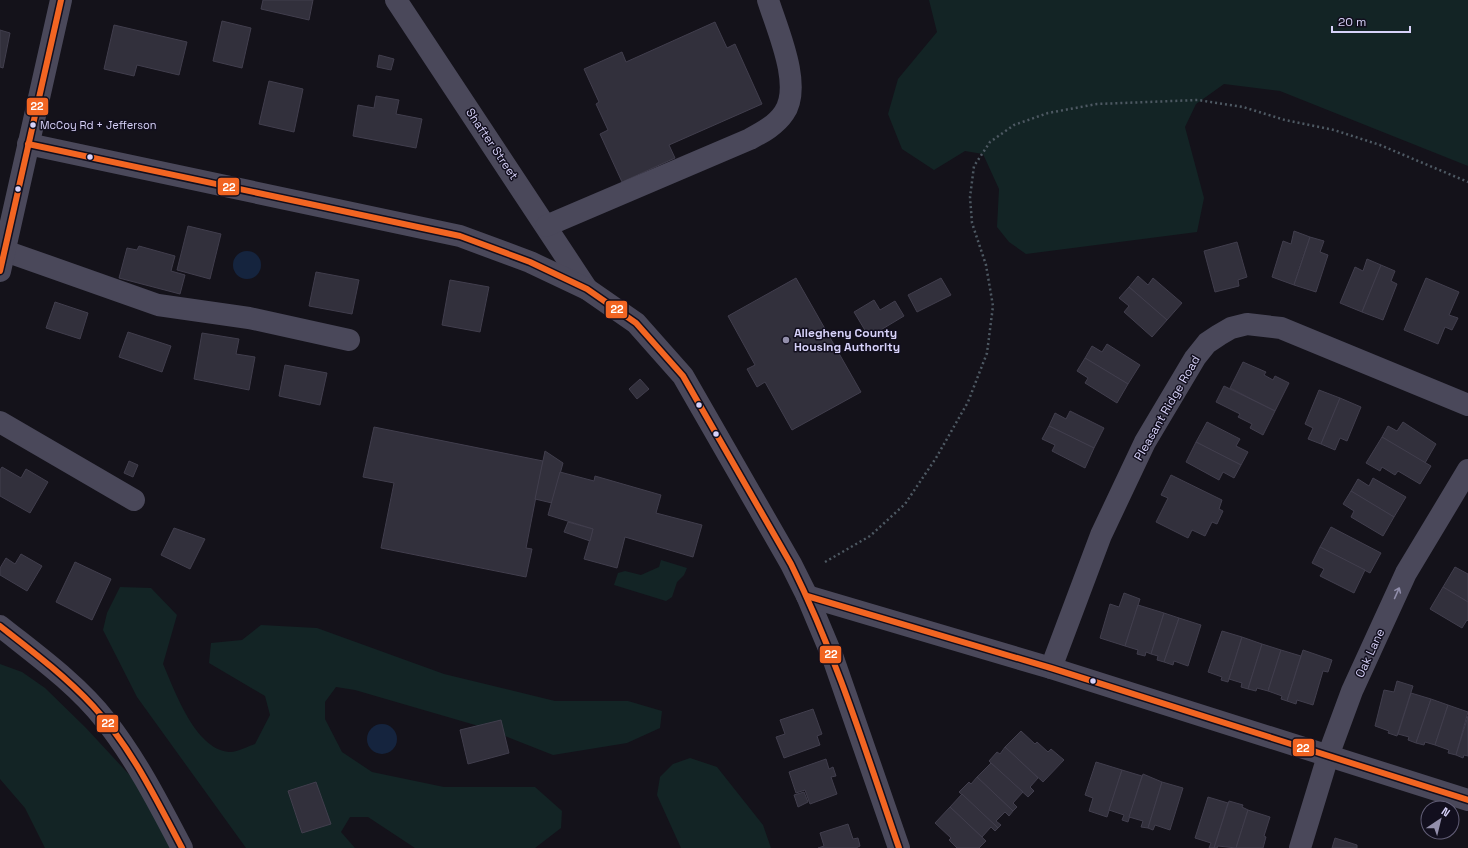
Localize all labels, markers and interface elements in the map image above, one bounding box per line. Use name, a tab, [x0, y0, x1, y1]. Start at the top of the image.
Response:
scale bar	[1332, 8, 1410, 34]
text: 20 m	[1338, 14, 1366, 30]
line badge: 22	[26, 97, 49, 116]
text: 22	[30, 99, 44, 113]
street label: Shafter Street	[462, 105, 522, 183]
place label: McCoy Rd + Jefferson	[40, 118, 157, 132]
marker: McCoy Rd + Jefferson	[28, 120, 38, 130]
unlabelled marker	[85, 152, 95, 162]
line badge: 22	[217, 177, 240, 196]
text: 22	[222, 180, 236, 194]
unlabelled marker	[13, 184, 23, 194]
line badge: 22	[605, 300, 628, 319]
text: 22	[610, 302, 624, 316]
place label: Allegheny County Housing Authority	[794, 325, 900, 355]
marker: Allegheny County Housing Authority	[781, 335, 791, 345]
street label: Pleasant Ridge Road	[1130, 353, 1204, 463]
unlabelled marker	[694, 400, 704, 410]
unlabelled marker	[711, 429, 721, 439]
one-way arrow	[1394, 588, 1401, 600]
street label: Oak Lane	[1352, 626, 1388, 680]
line badge: 22	[819, 645, 842, 664]
text: 22	[824, 647, 838, 661]
unlabelled marker	[1088, 676, 1098, 686]
line badge: 22	[96, 714, 119, 733]
text: 22	[101, 716, 115, 730]
line badge: 22	[1292, 738, 1315, 757]
text: 22	[1296, 741, 1310, 755]
north arrow	[1420, 800, 1460, 840]
text: N	[1439, 804, 1453, 820]

